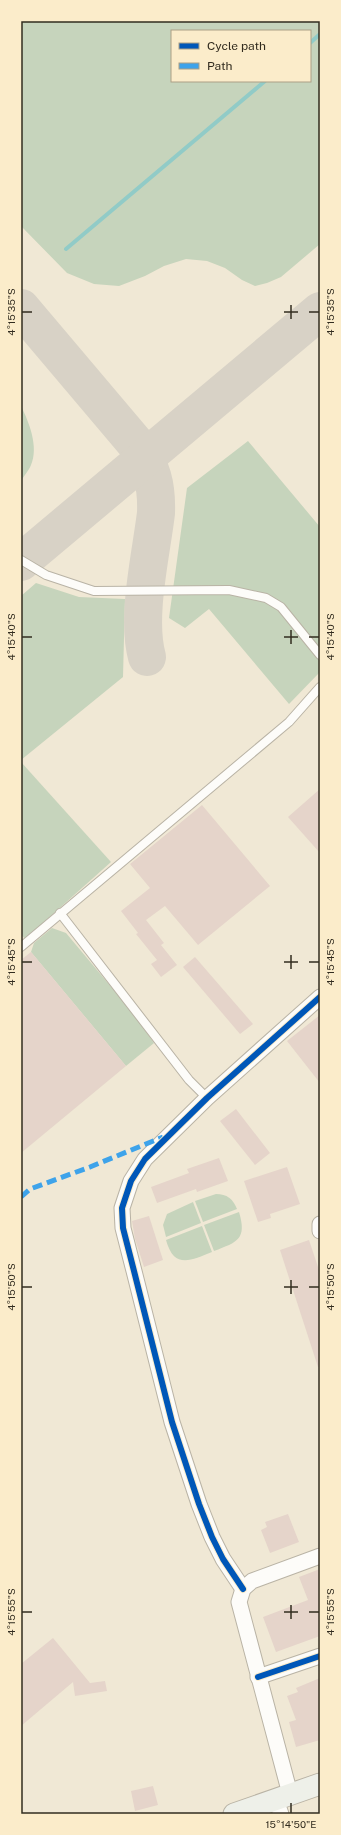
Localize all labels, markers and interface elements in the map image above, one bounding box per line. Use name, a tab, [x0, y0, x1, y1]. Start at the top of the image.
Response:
legend	[171, 30, 311, 82]
text: Cycle path	[207, 39, 266, 53]
text: Path	[207, 59, 233, 73]
text: 4°15'35"S	[5, 288, 17, 336]
text: 4°15'35"S	[324, 288, 336, 336]
text: 4°15'40"S	[5, 613, 17, 661]
text: 4°15'40"S	[324, 613, 336, 661]
text: 4°15'45"S	[5, 938, 17, 986]
text: 4°15'45"S	[324, 938, 336, 986]
text: 4°15'50"S	[5, 1263, 17, 1311]
text: 4°15'50"S	[324, 1263, 336, 1311]
text: 4°15'55"S	[5, 1588, 17, 1636]
text: 4°15'55"S	[324, 1588, 336, 1636]
text: 15°14'50"E	[266, 1818, 316, 1830]

